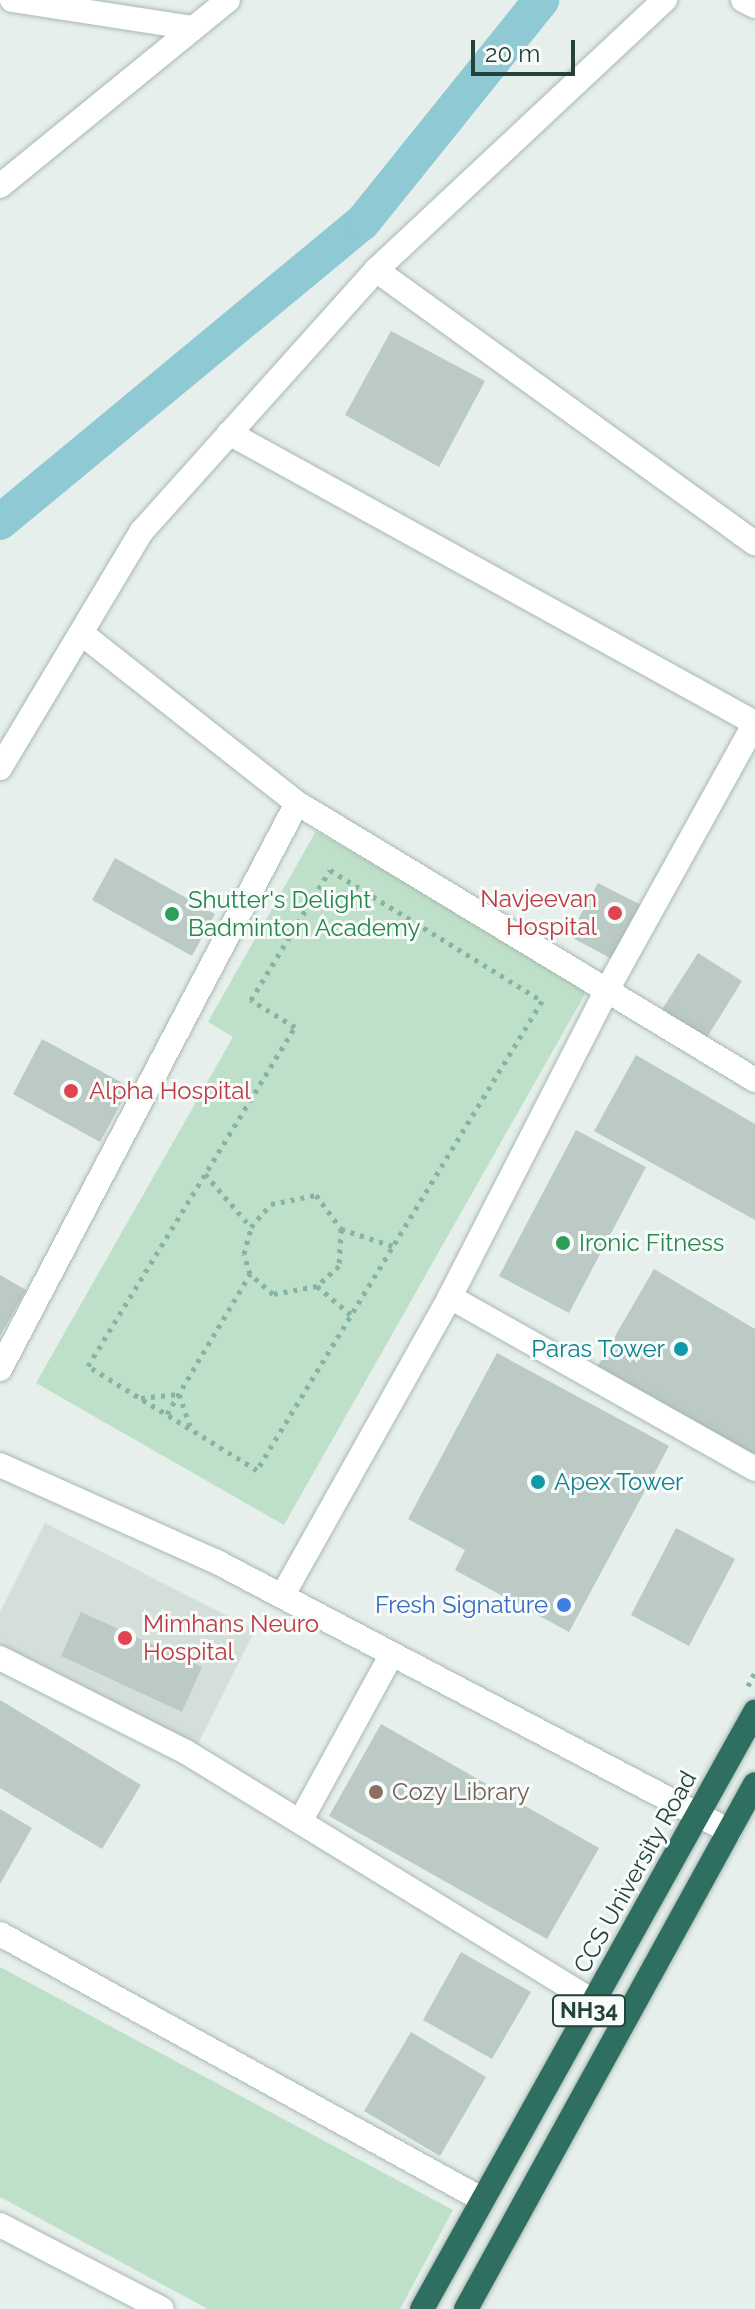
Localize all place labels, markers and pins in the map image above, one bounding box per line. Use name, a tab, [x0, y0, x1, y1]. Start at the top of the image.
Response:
place label: Navjeevan Hospital	[480, 885, 597, 941]
place label: Shutter's Delight Badminton Academy	[188, 886, 421, 942]
marker: Navjeevan Hospital	[604, 902, 626, 924]
marker: Shutter's Delight Badminton Academy	[163, 905, 181, 923]
place label: Alpha Hospital	[89, 1077, 251, 1105]
marker: Alpha Hospital	[60, 1080, 82, 1102]
place label: Ironic Fitness	[579, 1229, 724, 1257]
marker: Ironic Fitness	[554, 1234, 572, 1252]
place label: Paras Tower	[531, 1335, 665, 1363]
marker: Paras Tower	[672, 1340, 690, 1358]
place label: Apex Tower	[554, 1468, 684, 1496]
marker: Apex Tower	[529, 1473, 547, 1491]
place label: Fresh Signature	[375, 1591, 548, 1619]
marker: Fresh Signature	[555, 1596, 573, 1614]
place label: Mimhans Neuro Hospital	[143, 1610, 319, 1666]
marker: Mimhans Neuro Hospital	[114, 1627, 136, 1649]
place label: Cozy Library	[392, 1778, 530, 1806]
marker: Cozy Library	[367, 1783, 385, 1801]

